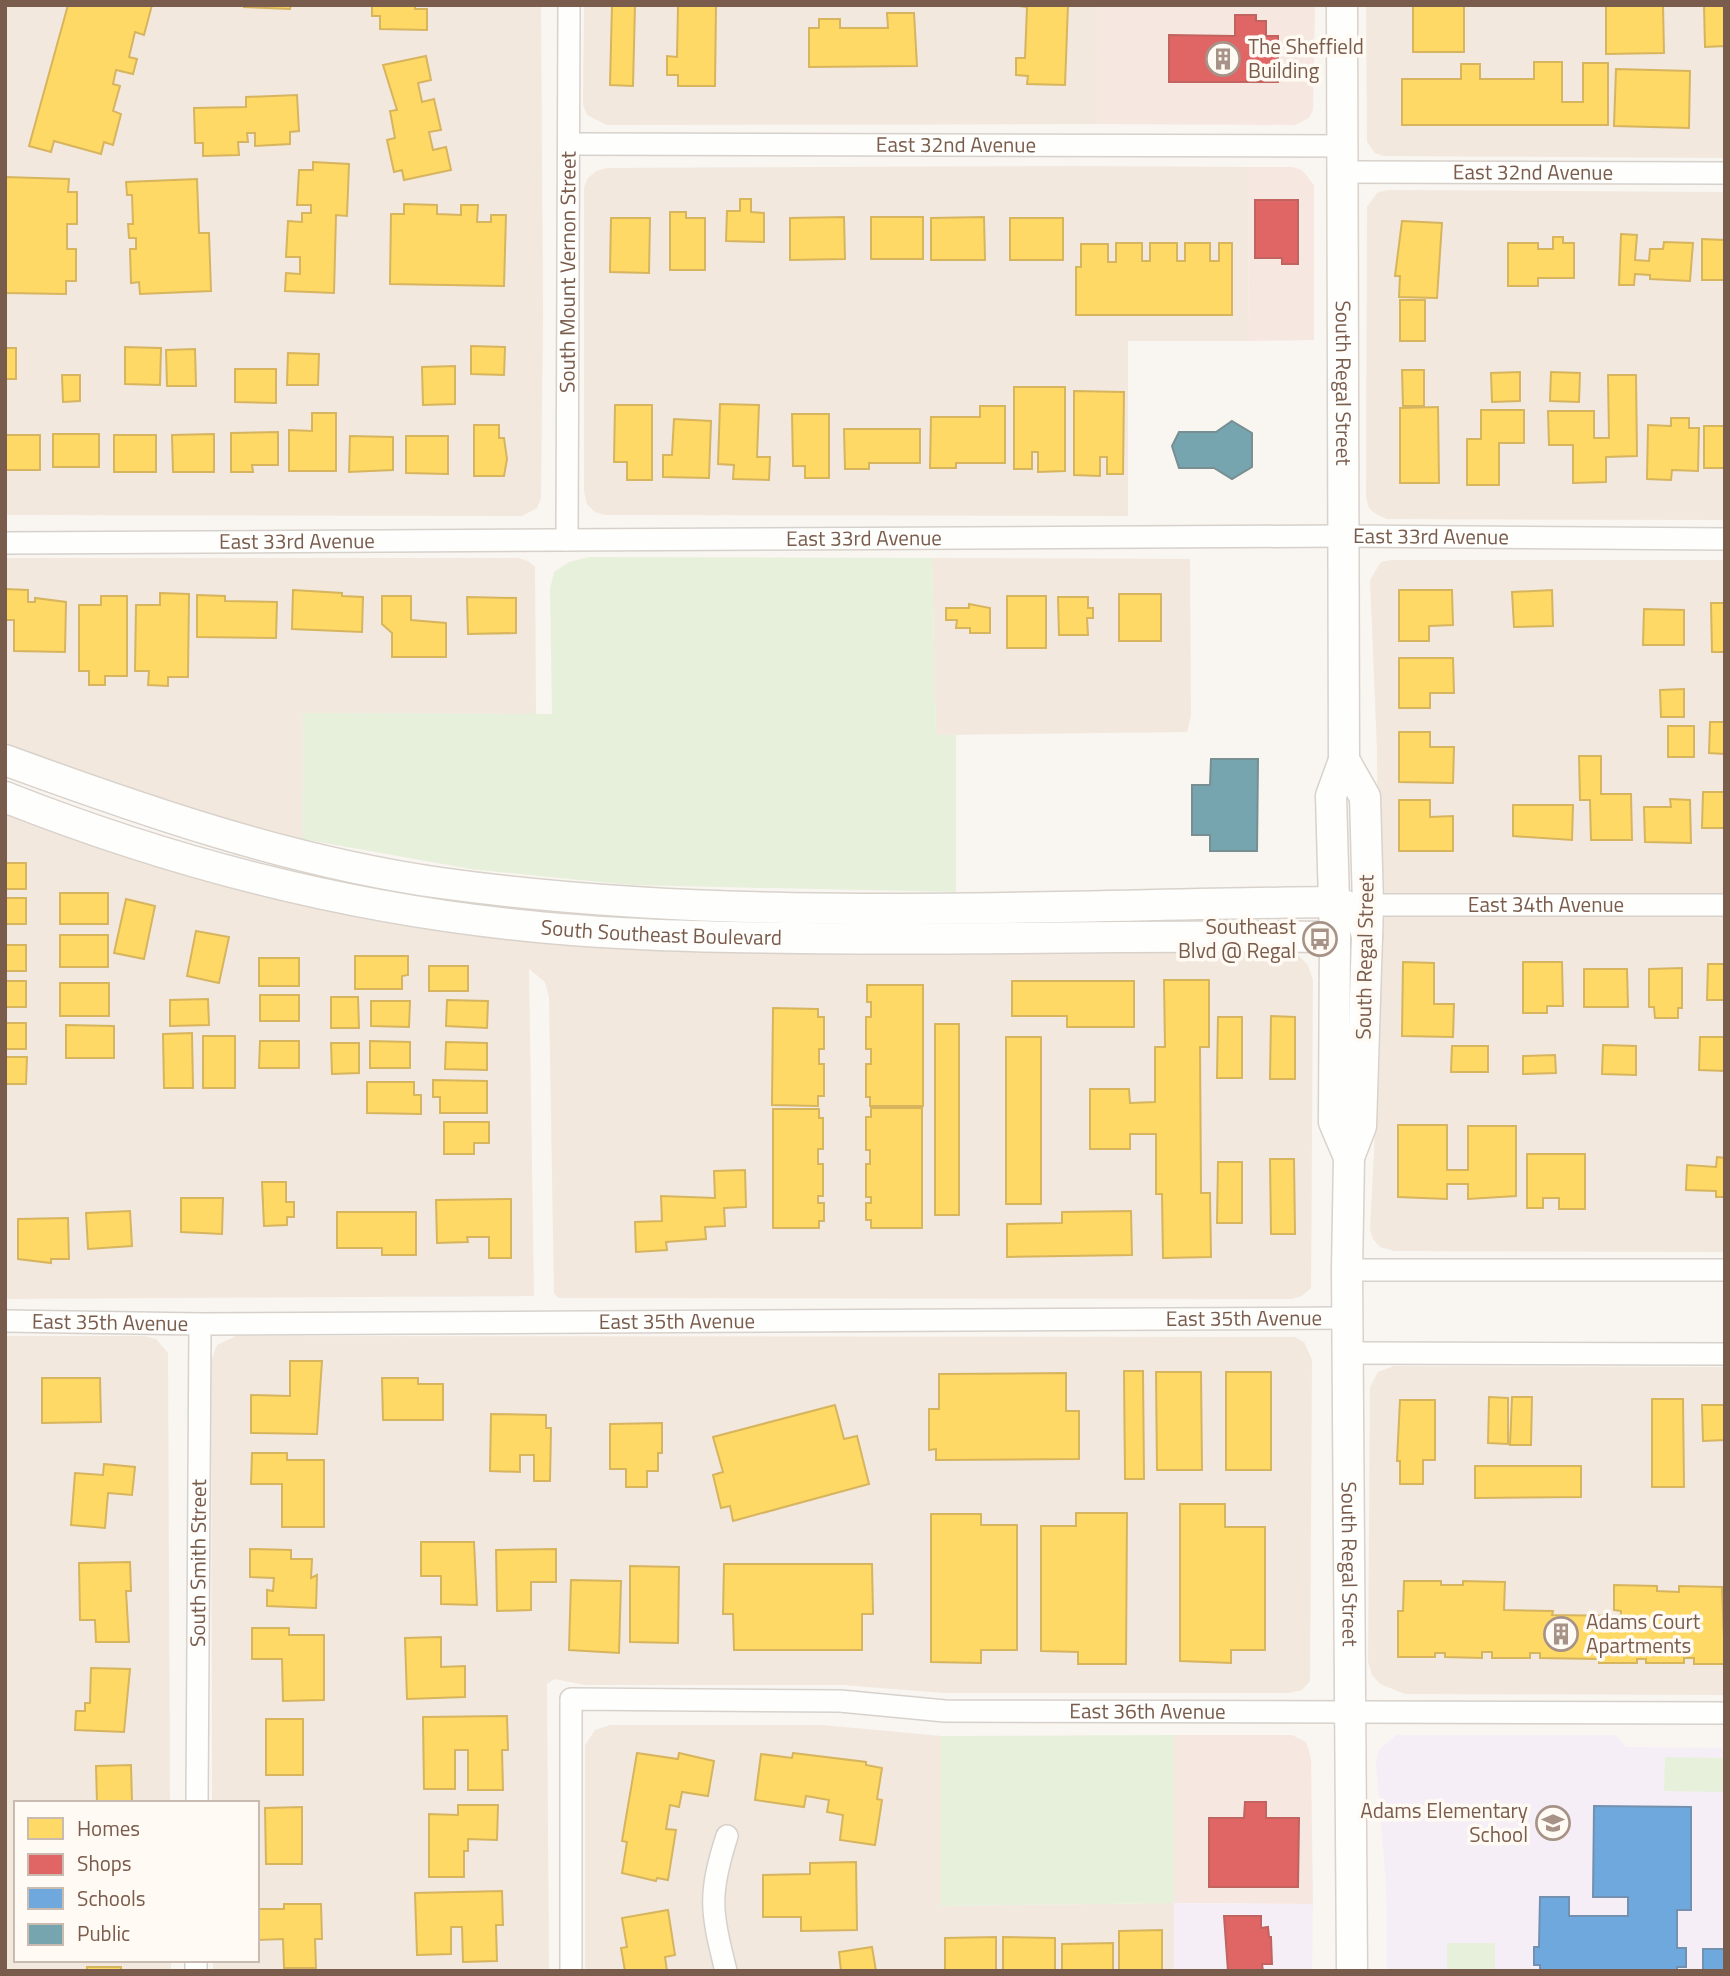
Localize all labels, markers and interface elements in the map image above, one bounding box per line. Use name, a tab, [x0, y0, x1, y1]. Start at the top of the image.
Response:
place label: The Sheffield Building	[1248, 30, 1364, 86]
building icon: The Sheffield Building	[1204, 40, 1242, 78]
street label: East 32nd Avenue	[876, 128, 1036, 160]
street label: South Mount Vernon Street	[551, 150, 583, 393]
street label: East 32nd Avenue	[1453, 155, 1613, 188]
street label: South Regal Street	[1328, 300, 1360, 466]
street label: East 33rd Avenue	[1353, 519, 1509, 552]
street label: East 33rd Avenue	[786, 521, 942, 554]
street label: East 33rd Avenue	[219, 524, 375, 557]
street label: South Regal Street	[1347, 874, 1381, 1040]
street label: East 34th Avenue	[1468, 888, 1624, 920]
street label: South Southeast Boulevard	[540, 910, 782, 953]
place label: Southeast Blvd @ Regal	[1178, 910, 1297, 966]
bus stop icon: Southeast Blvd @ Regal	[1301, 920, 1339, 958]
street label: East 35th Avenue	[1166, 1301, 1322, 1334]
street label: East 35th Avenue	[32, 1304, 188, 1339]
street label: East 35th Avenue	[599, 1304, 755, 1337]
street label: South Smith Street	[181, 1478, 214, 1647]
street label: South Regal Street	[1334, 1481, 1367, 1647]
place label: Adams Court Apartments	[1586, 1605, 1701, 1661]
building icon: Adams Court Apartments	[1542, 1615, 1580, 1653]
street label: East 36th Avenue	[1069, 1694, 1226, 1727]
place label: Adams Elementary School	[1360, 1794, 1528, 1850]
legend	[14, 1801, 259, 1962]
school or university icon: Adams Elementary School	[1534, 1804, 1572, 1842]
text: Homes	[77, 1812, 140, 1844]
text: Shops	[77, 1847, 132, 1879]
text: Schools	[77, 1882, 146, 1914]
text: Public	[77, 1917, 130, 1949]

